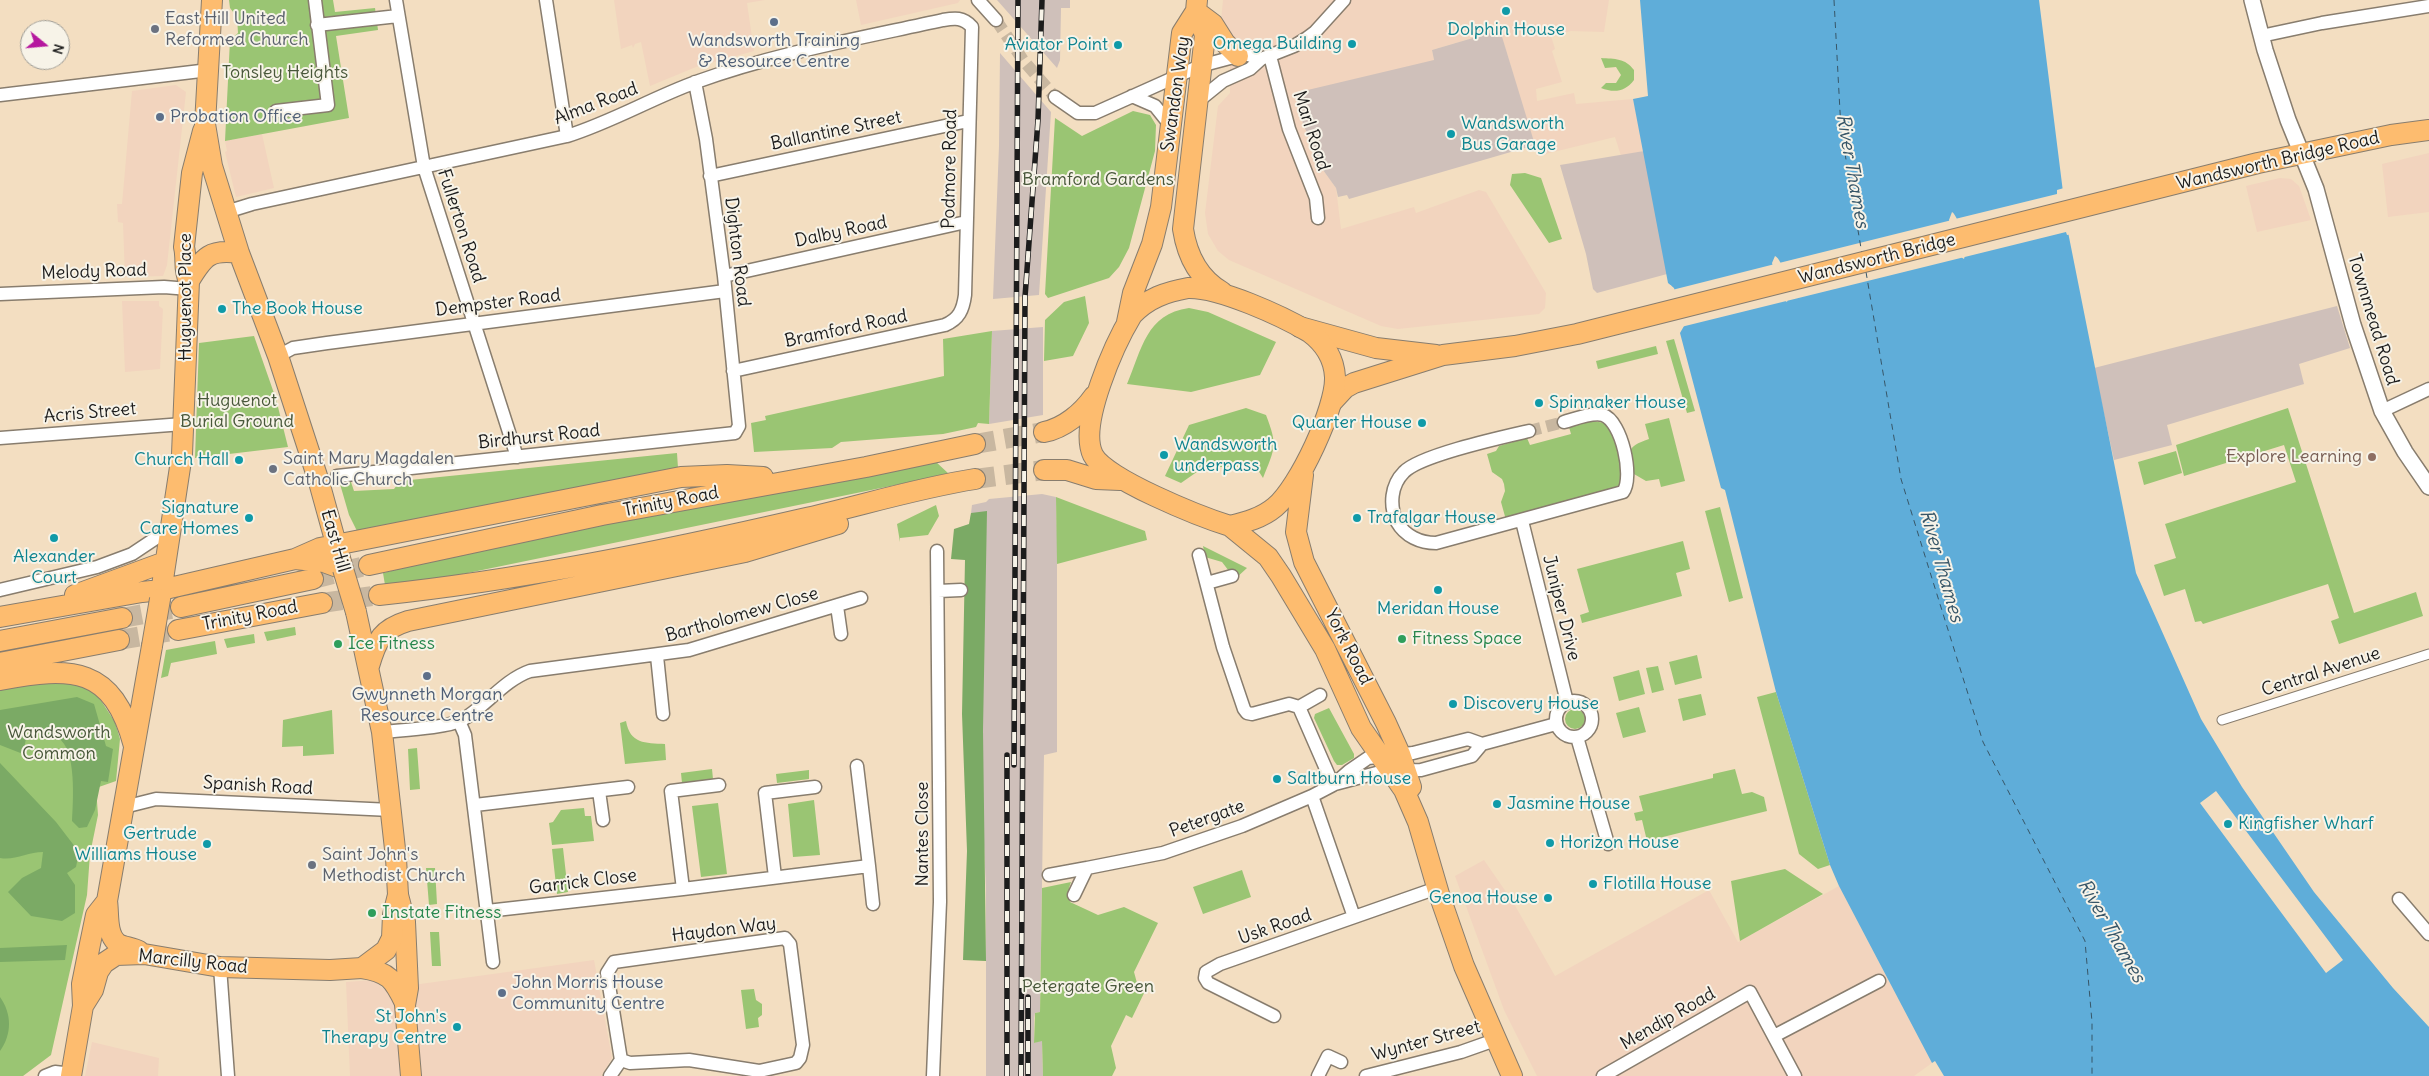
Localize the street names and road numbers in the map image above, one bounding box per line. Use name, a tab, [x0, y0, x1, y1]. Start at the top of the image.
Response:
street label: Swandon Way	[1157, 35, 1195, 153]
street label: Alma Road	[551, 78, 641, 130]
street label: Marl Road	[1288, 88, 1334, 174]
street label: Ballantine Street	[769, 107, 903, 155]
street label: Podmore Road	[938, 109, 962, 229]
street label: Wandsworth Bridge Road	[2174, 127, 2382, 195]
street label: Fullerton Road	[432, 166, 490, 286]
street label: Dighton Road	[720, 196, 754, 308]
street label: Dalby Road	[793, 212, 889, 252]
street label: Wandsworth Bridge	[1796, 229, 1958, 289]
street label: Huguenot Place	[175, 233, 197, 361]
street label: Townmead Road	[2343, 252, 2403, 388]
street label: Melody Road	[41, 259, 147, 285]
street label: Dempster Road	[434, 285, 562, 321]
street label: Bramford Road	[783, 305, 909, 353]
street label: Acris Street	[43, 398, 137, 428]
street label: Birdhurst Road	[477, 420, 601, 454]
street label: Trinity Road	[621, 482, 721, 522]
street label: East Hill	[316, 507, 354, 575]
street label: Juniper Drive	[1537, 553, 1585, 663]
street label: Bartholomew Close	[663, 583, 821, 647]
street label: Trinity Road	[200, 596, 300, 636]
street label: York Road	[1320, 606, 1376, 688]
street label: Central Avenue	[2259, 643, 2383, 701]
street label: Spanish Road	[202, 772, 314, 800]
street label: Nantes Close	[912, 782, 934, 886]
street label: Petergate	[1166, 795, 1248, 843]
street label: Garrick Close	[528, 865, 638, 899]
street label: Usk Road	[1236, 904, 1314, 950]
street label: Haydon Way	[671, 913, 777, 947]
street label: Marcilly Road	[137, 946, 249, 978]
street label: Mendip Road	[1617, 983, 1719, 1055]
street label: Wynter Street	[1369, 1016, 1483, 1066]

